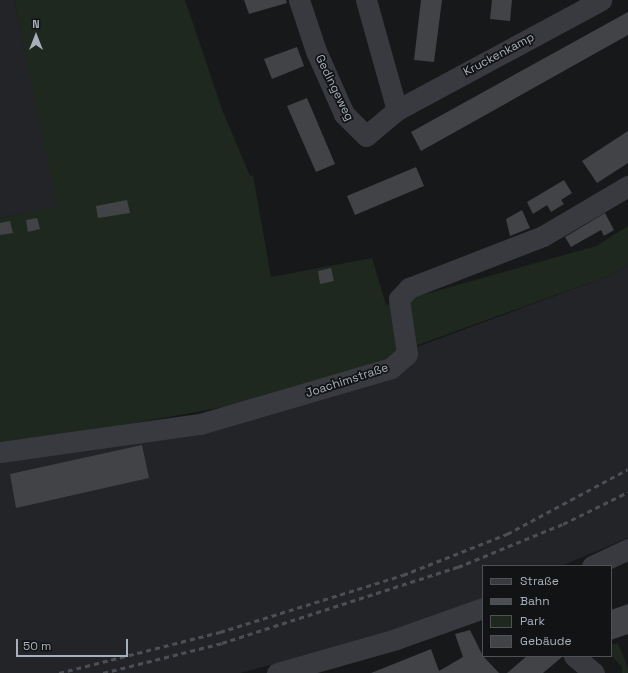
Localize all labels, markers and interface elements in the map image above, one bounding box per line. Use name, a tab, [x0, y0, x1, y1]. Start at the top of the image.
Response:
north arrow	[16, 16, 56, 56]
text: N	[32, 17, 40, 31]
street label: Kruckenkamp	[461, 30, 537, 80]
street label: Gedingeweg	[312, 52, 356, 124]
street label: Joachimstraße	[304, 361, 390, 401]
legend	[482, 565, 612, 657]
text: Straße	[520, 573, 559, 589]
text: Bahn	[520, 593, 550, 609]
text: Park	[520, 613, 545, 629]
scale bar	[18, 631, 130, 657]
text: Gebäude	[520, 633, 572, 649]
text: 50 m	[23, 638, 51, 654]

